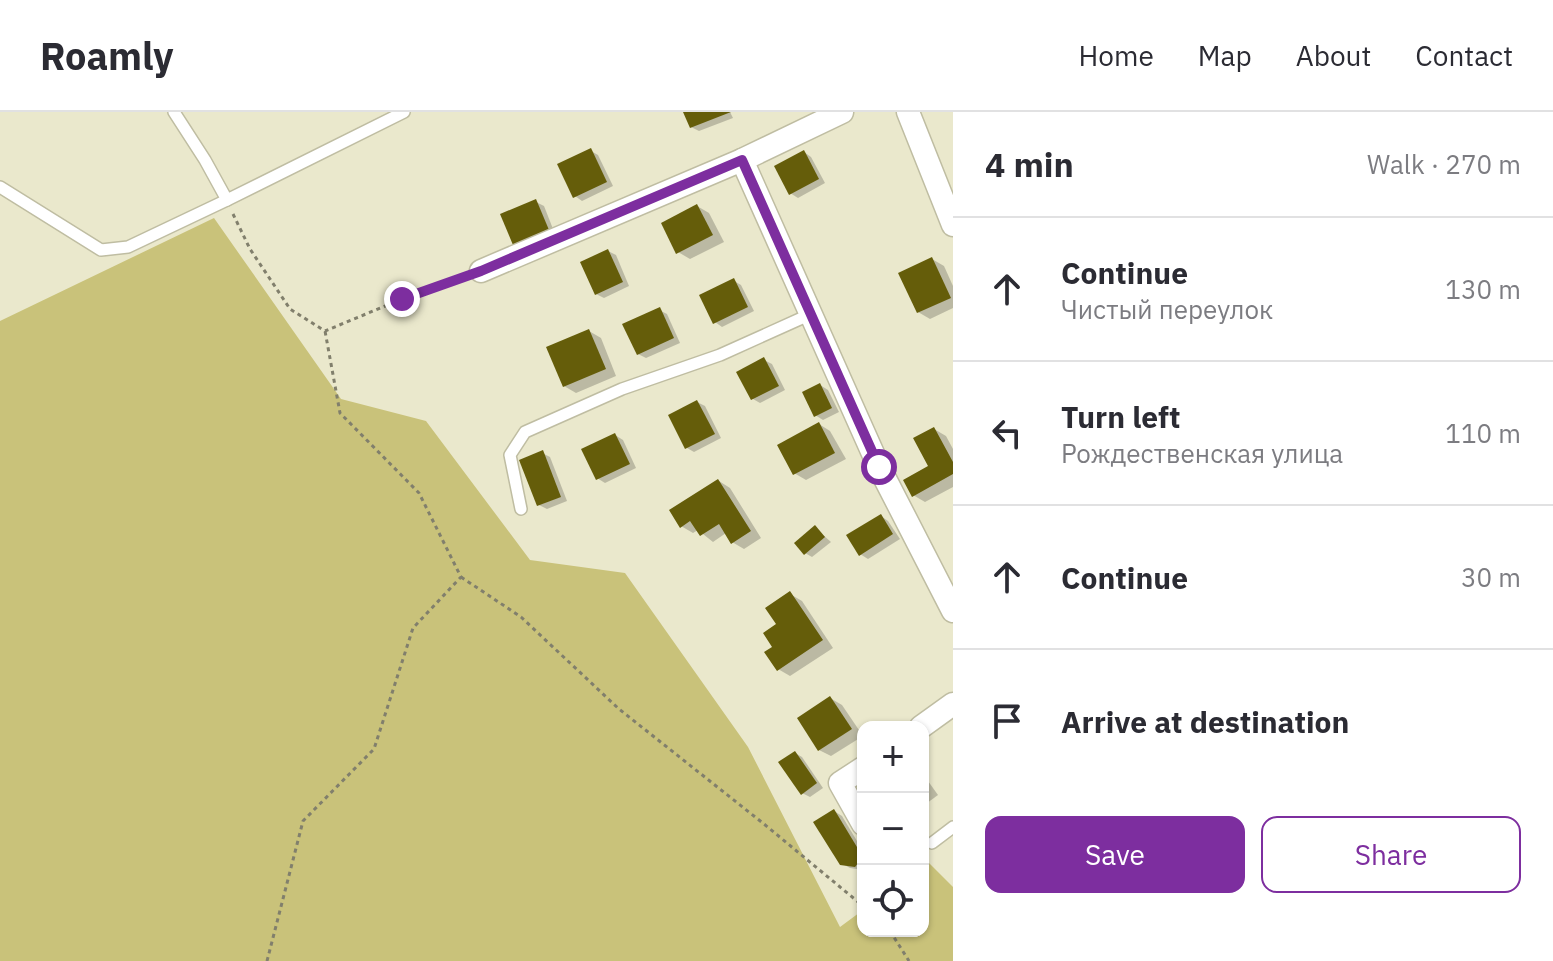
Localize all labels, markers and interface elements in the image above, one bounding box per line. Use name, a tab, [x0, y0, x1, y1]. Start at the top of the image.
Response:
text: Roamly	[40, 31, 174, 80]
text: Home	[1078, 37, 1154, 74]
text: Map	[1198, 37, 1252, 74]
text: About	[1296, 37, 1371, 74]
text: Contact	[1415, 37, 1513, 74]
text: 4 min	[985, 142, 1074, 186]
text: Walk · 270 m	[1367, 147, 1521, 181]
text: Continue	[1061, 253, 1188, 292]
icon: ahead	[985, 267, 1029, 311]
text: 130 m	[1445, 272, 1521, 306]
route end	[384, 281, 420, 317]
text: Чистый переулок	[1061, 292, 1273, 326]
text: Turn left	[1061, 397, 1180, 436]
icon: left	[985, 411, 1029, 455]
text: 110 m	[1445, 416, 1521, 450]
text: Рождественская улица	[1061, 436, 1343, 470]
route start	[861, 449, 897, 485]
icon: ahead	[985, 555, 1029, 599]
text: Continue	[1061, 558, 1188, 597]
text: 30 m	[1461, 560, 1521, 594]
icon: arrive	[985, 699, 1029, 743]
text: Arrive at destination	[1061, 702, 1349, 741]
map controls	[857, 721, 929, 937]
button: +	[857, 721, 929, 793]
button: −	[857, 793, 929, 865]
button: Save	[985, 816, 1245, 893]
button: Share	[1261, 816, 1521, 893]
button: locate	[857, 865, 929, 937]

